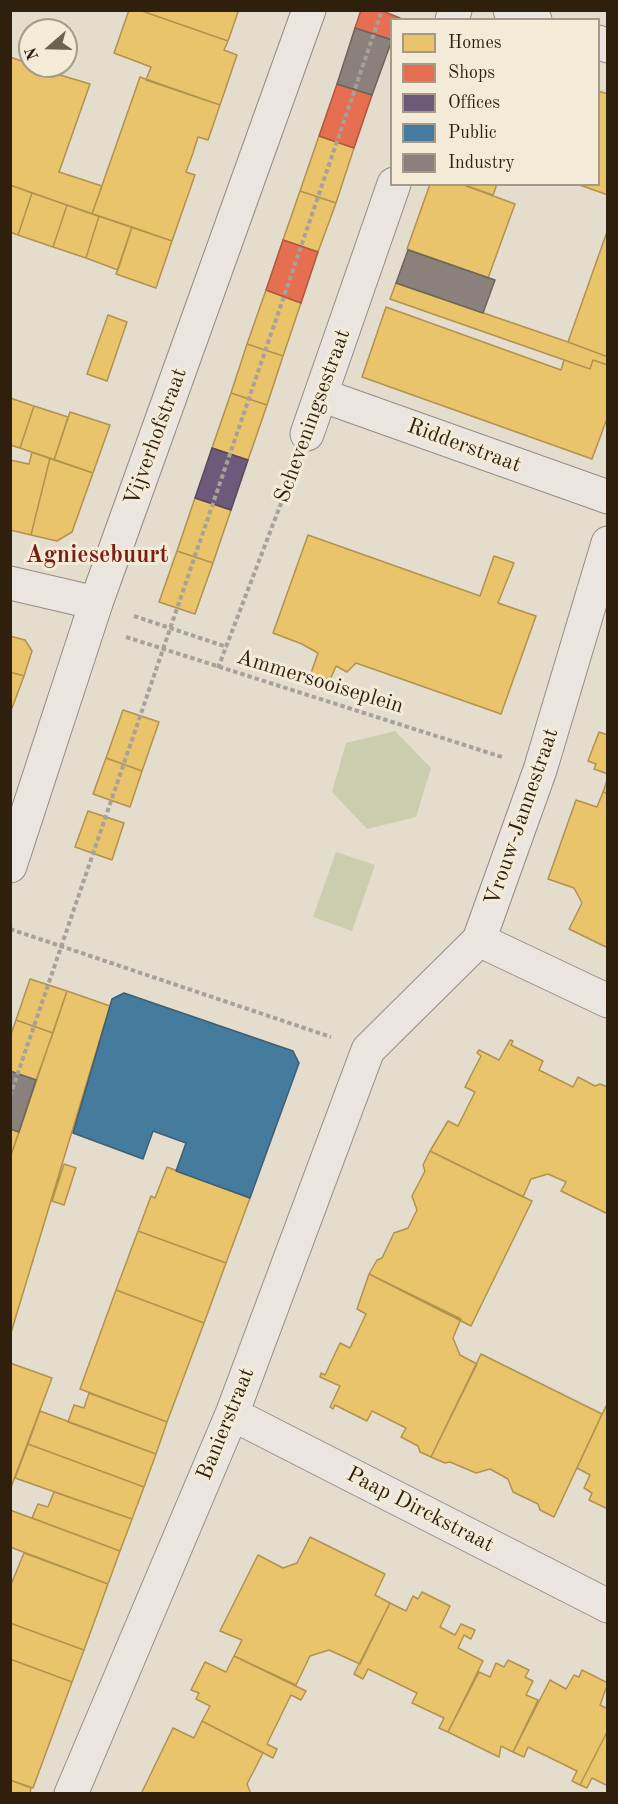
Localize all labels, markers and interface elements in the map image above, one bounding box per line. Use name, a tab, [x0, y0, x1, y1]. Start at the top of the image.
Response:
north arrow	[18, 18, 78, 78]
legend	[390, 18, 600, 186]
text: Homes	[448, 34, 502, 52]
text: N	[23, 45, 43, 62]
text: Shops	[448, 64, 495, 82]
text: Offices	[448, 94, 500, 112]
text: Public	[448, 124, 497, 142]
text: Industry	[448, 154, 515, 172]
street label: Scheveningsestraat	[269, 326, 357, 506]
street label: Vijverhofstraat	[119, 365, 193, 509]
street label: Ridderstraat	[403, 413, 525, 479]
district label: Agniesebuurt	[25, 542, 169, 570]
street label: Ammersooiseplein	[233, 644, 407, 720]
street label: Vrouw-Jannestraat	[479, 725, 565, 909]
street label: Banierstraat	[192, 1364, 260, 1484]
street label: Paap Dirckstraat	[342, 1461, 498, 1559]

